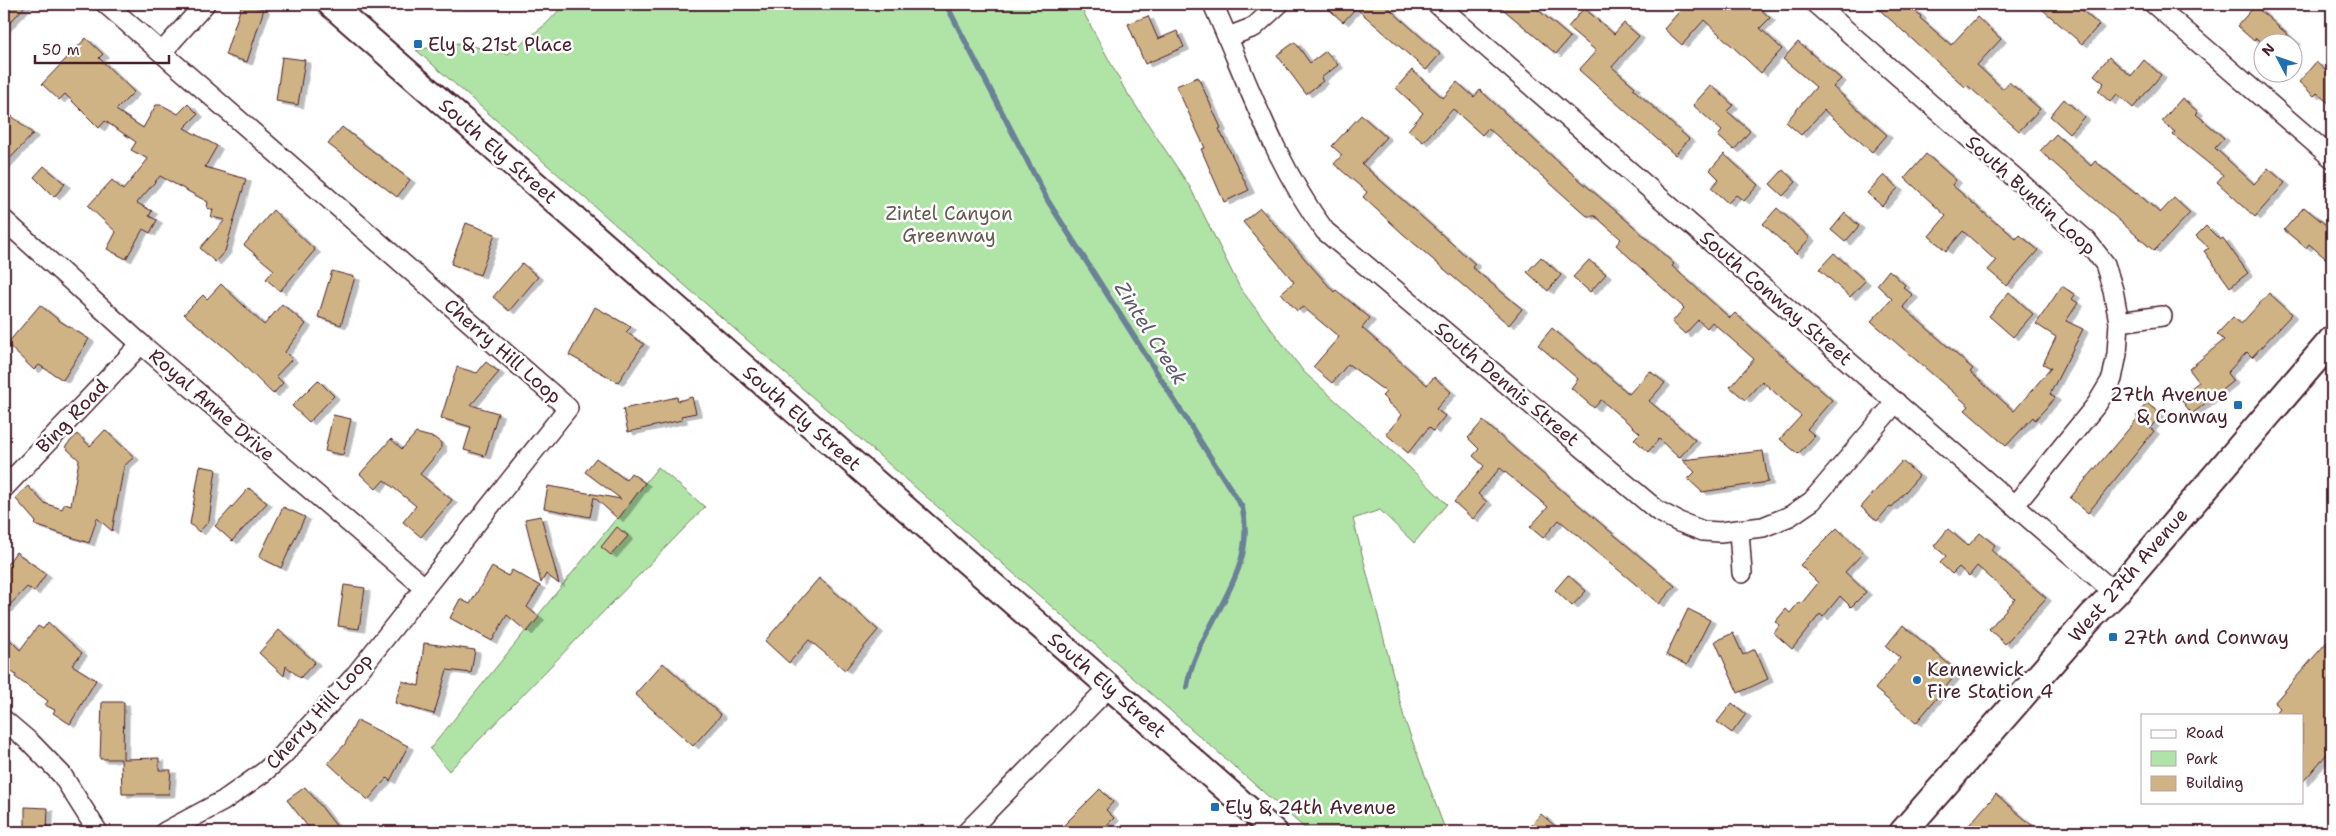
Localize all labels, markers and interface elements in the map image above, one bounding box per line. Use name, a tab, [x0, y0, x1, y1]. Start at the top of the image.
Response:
scale bar	[35, 32, 169, 64]
place label: Ely & 21st Place	[428, 32, 572, 57]
north arrow	[2254, 32, 2304, 82]
marker: Ely & 21st Place	[412, 38, 424, 50]
text: N	[2258, 39, 2279, 60]
text: 50 m	[42, 40, 80, 60]
street label: South Ely Street	[433, 93, 563, 209]
street label: South Buntin Loop	[1960, 130, 2102, 260]
park label: Zintel Canyon Greenway	[885, 201, 1013, 248]
street label: South Conway Street	[1695, 225, 1857, 371]
water label: Zintel Creek	[1109, 276, 1193, 390]
street label: Cherry Hill Loop	[439, 293, 567, 409]
street label: South Dennis Street	[1429, 316, 1585, 452]
street label: Royal Anne Drive	[144, 343, 280, 467]
street label: South Ely Street	[737, 360, 867, 476]
street label: Bing Road	[30, 374, 114, 458]
place label: 27th Avenue & Conway	[2110, 382, 2228, 429]
marker: 27th Avenue & Conway	[2232, 399, 2244, 411]
street label: West 27th Avenue	[2063, 503, 2193, 647]
place label: 27th and Conway	[2123, 625, 2289, 650]
street label: South Ely Street	[1042, 627, 1172, 743]
marker: 27th and Conway	[2107, 631, 2119, 643]
street label: Cherry Hill Loop	[260, 648, 378, 774]
place label: Kennewick Fire Station 4	[1927, 657, 2053, 704]
marker: Kennewick Fire Station 4	[1911, 674, 1923, 686]
legend	[2141, 714, 2304, 804]
text: Road	[2186, 723, 2224, 743]
text: Park	[2186, 749, 2218, 769]
text: Building	[2186, 773, 2243, 793]
place label: Ely & 24th Avenue	[1225, 795, 1396, 820]
marker: Ely & 24th Avenue	[1209, 801, 1221, 813]

